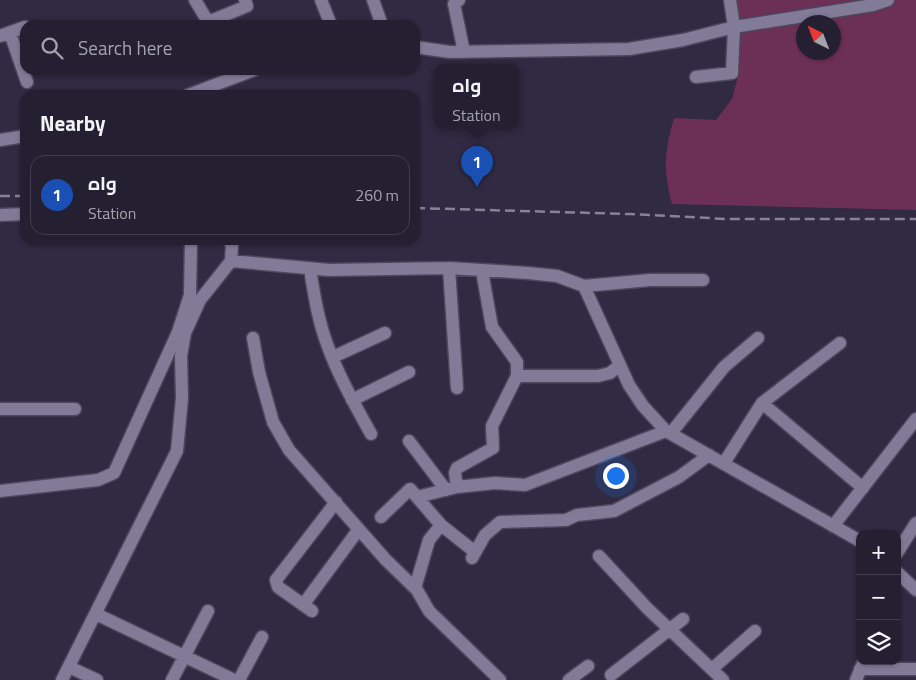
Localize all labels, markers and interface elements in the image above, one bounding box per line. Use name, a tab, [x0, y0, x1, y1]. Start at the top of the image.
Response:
north arrow	[796, 15, 841, 60]
search box	[20, 20, 420, 75]
text: Search here	[78, 33, 172, 62]
icon: search	[38, 34, 66, 62]
popup	[434, 64, 519, 129]
text: واہ	[452, 70, 481, 99]
text: Station	[452, 103, 501, 127]
text: Nearby	[40, 107, 105, 139]
pin: 1	[461, 146, 493, 187]
text: واہ	[88, 168, 117, 197]
text: 1	[53, 183, 61, 207]
text: 260 m	[355, 183, 399, 207]
text: Station	[88, 201, 136, 225]
your location	[603, 463, 629, 489]
map controls	[856, 530, 901, 665]
button: +	[856, 530, 901, 575]
button: −	[856, 575, 901, 620]
button: layers	[856, 620, 901, 665]

